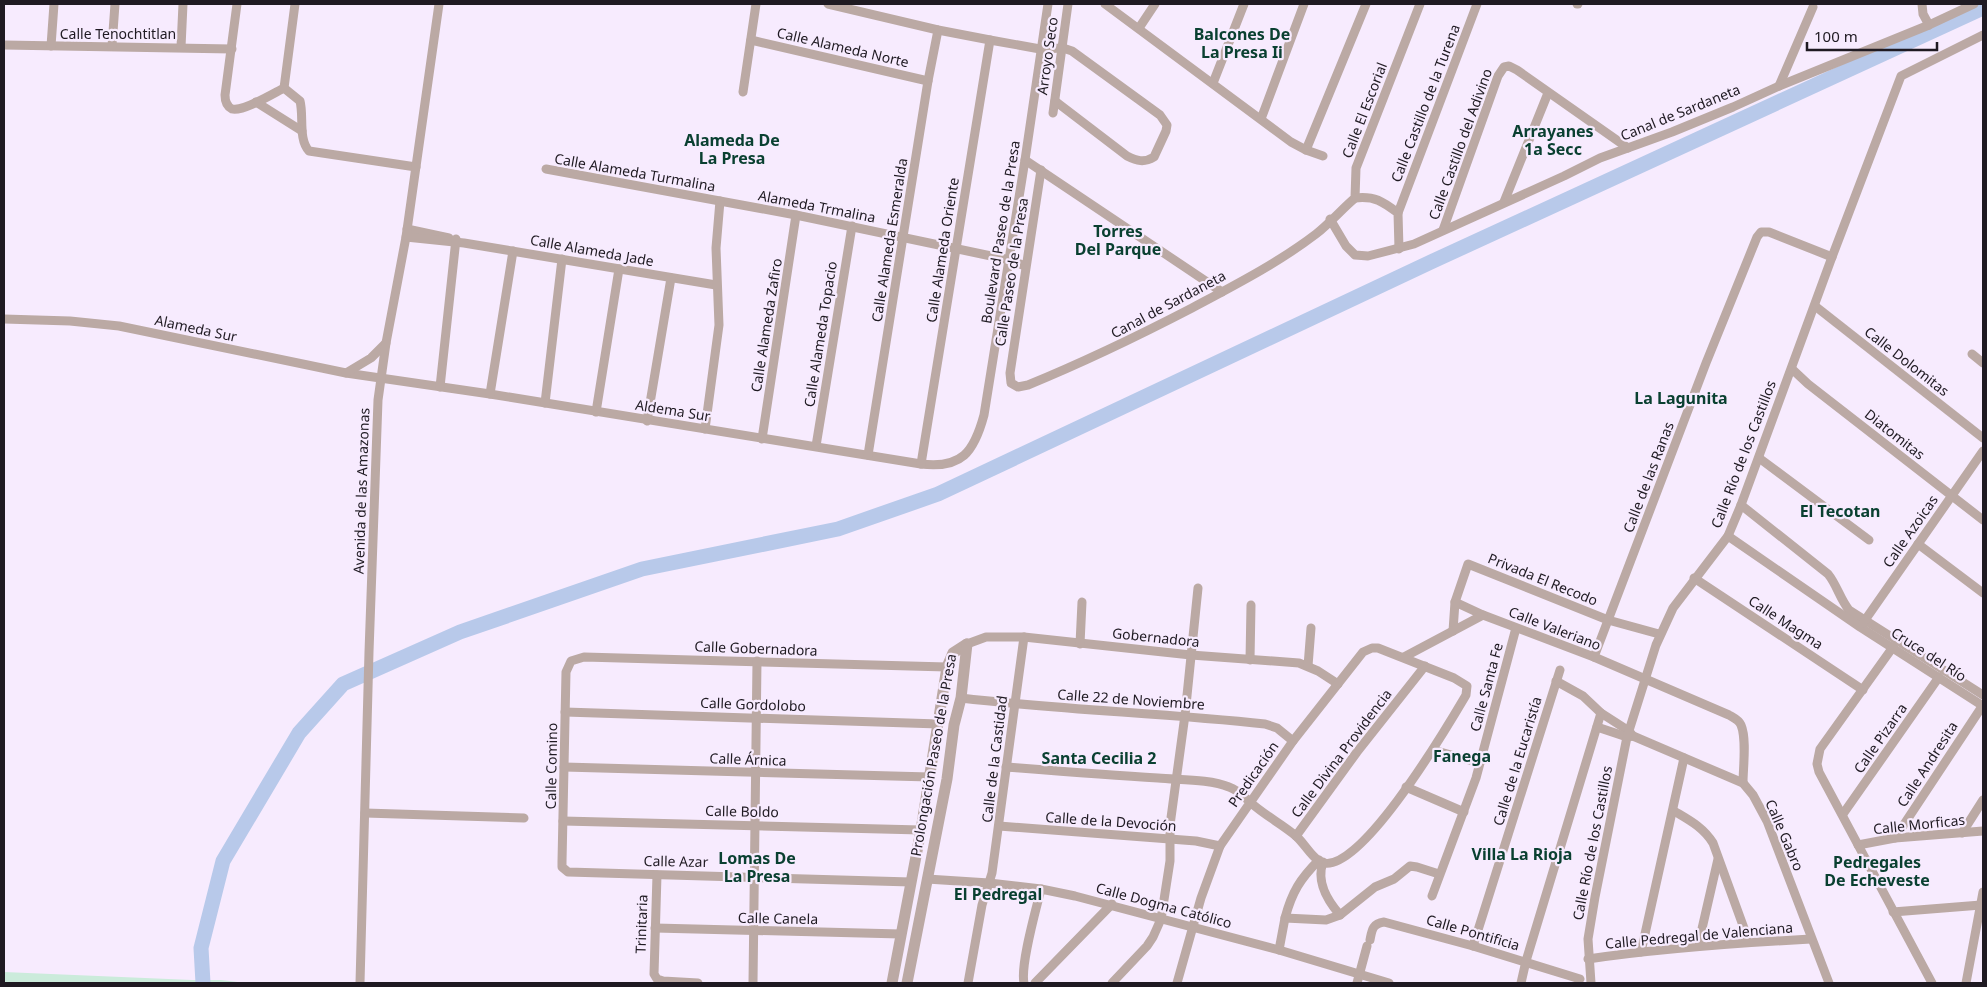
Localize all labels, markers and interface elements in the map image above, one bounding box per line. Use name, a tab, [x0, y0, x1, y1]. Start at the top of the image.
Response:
street label: Arroyo Seco	[1032, 16, 1062, 96]
scale bar	[1807, 20, 1937, 52]
street label: Calle Castillo de la Turena	[1386, 21, 1464, 185]
street label: Calle Alameda Norte	[775, 23, 911, 71]
district label: Balcones De La Presa Ii	[1194, 23, 1290, 63]
street label: Calle Tenochtitlan	[60, 24, 176, 43]
text: 100 m	[1814, 26, 1858, 46]
street label: Calle El Escorial	[1337, 59, 1391, 161]
street label: Calle Castillo del Adivino	[1424, 66, 1496, 222]
street label: Canal de Sardaneta	[1617, 79, 1743, 145]
district label: Arrayanes 1a Secc	[1512, 120, 1594, 160]
district label: Alameda De La Presa	[684, 129, 780, 169]
street label: Boulevard Paseo de la Presa	[976, 139, 1024, 325]
street label: Calle Alameda Turmalina	[553, 148, 717, 196]
street label: Calle Alameda Esmeralda	[867, 157, 911, 323]
street label: Calle Alameda Oriente	[921, 176, 963, 324]
street label: Alameda Trmalina	[757, 185, 877, 227]
street label: Calle Paseo de la Presa	[990, 196, 1032, 348]
district label: Torres Del Parque	[1075, 220, 1161, 260]
street label: Calle Alameda Jade	[529, 230, 655, 270]
street label: Calle Alameda Zafiro	[746, 257, 786, 393]
street label: Calle Alameda Topacio	[799, 260, 841, 408]
street label: Canal de Sardaneta	[1107, 266, 1229, 342]
street label: Alameda Sur	[153, 310, 239, 346]
street label: Calle Dolomitas	[1861, 322, 1953, 400]
street label: Calle Río de los Castillos	[1706, 377, 1780, 531]
district label: La Lagunita	[1634, 387, 1728, 409]
street label: Aldema Sur	[634, 395, 712, 425]
street label: Diatomitas	[1861, 404, 1929, 464]
street label: Avenida de las Amazonas	[349, 407, 373, 574]
street label: Calle de las Ranas	[1618, 419, 1678, 535]
street label: Calle Azoicas	[1878, 491, 1942, 571]
district label: El Tecotan	[1800, 500, 1880, 522]
street label: Privada El Recodo	[1485, 548, 1601, 610]
street label: Calle Magma	[1745, 591, 1827, 653]
street label: Calle Valeriano	[1506, 602, 1604, 654]
street label: Gobernadora	[1111, 623, 1201, 651]
street label: Cruce del Río	[1888, 623, 1970, 685]
street label: Calle Gobernadora	[694, 636, 818, 660]
street label: Calle Santa Fe	[1465, 640, 1507, 734]
street label: Prolongación Paseo de la Presa	[906, 652, 960, 858]
street label: Calle 22 de Noviembre	[1057, 684, 1205, 714]
street label: Calle Divina Providencia	[1286, 685, 1396, 821]
street label: Calle Gordolobo	[700, 693, 806, 715]
street label: Calle de la Castidad	[977, 694, 1011, 824]
street label: Calle de la Eucaristía	[1488, 694, 1546, 828]
street label: Calle Pizarra	[1849, 699, 1911, 777]
street label: Calle Andresita	[1892, 718, 1962, 810]
street label: Calle Comino	[541, 723, 561, 809]
street label: Predicación	[1223, 737, 1283, 811]
district label: Fanega	[1433, 745, 1491, 767]
district label: Santa Cecilia 2	[1042, 747, 1156, 769]
street label: Calle Árnica	[709, 748, 787, 770]
street label: Calle Río de los Castillos	[1568, 764, 1616, 922]
street label: Calle Gabro	[1761, 796, 1809, 874]
street label: Calle Boldo	[705, 801, 779, 821]
street label: Calle de la Devoción	[1045, 807, 1177, 835]
street label: Calle Morficas	[1872, 810, 1966, 838]
district label: Villa La Rioja	[1472, 843, 1572, 865]
district label: Lomas De La Presa	[718, 847, 796, 887]
street label: Calle Azar	[644, 851, 709, 871]
district label: Pedregales De Echeveste	[1824, 851, 1930, 891]
street label: Calle Dogma Católico	[1094, 878, 1234, 932]
district label: El Pedregal	[954, 883, 1042, 905]
street label: Trinitaria	[630, 894, 652, 954]
street label: Calle Canela	[738, 908, 818, 928]
street label: Calle Pontificia	[1424, 910, 1522, 954]
street label: Calle Pedregal de Valenciana	[1604, 917, 1794, 953]

